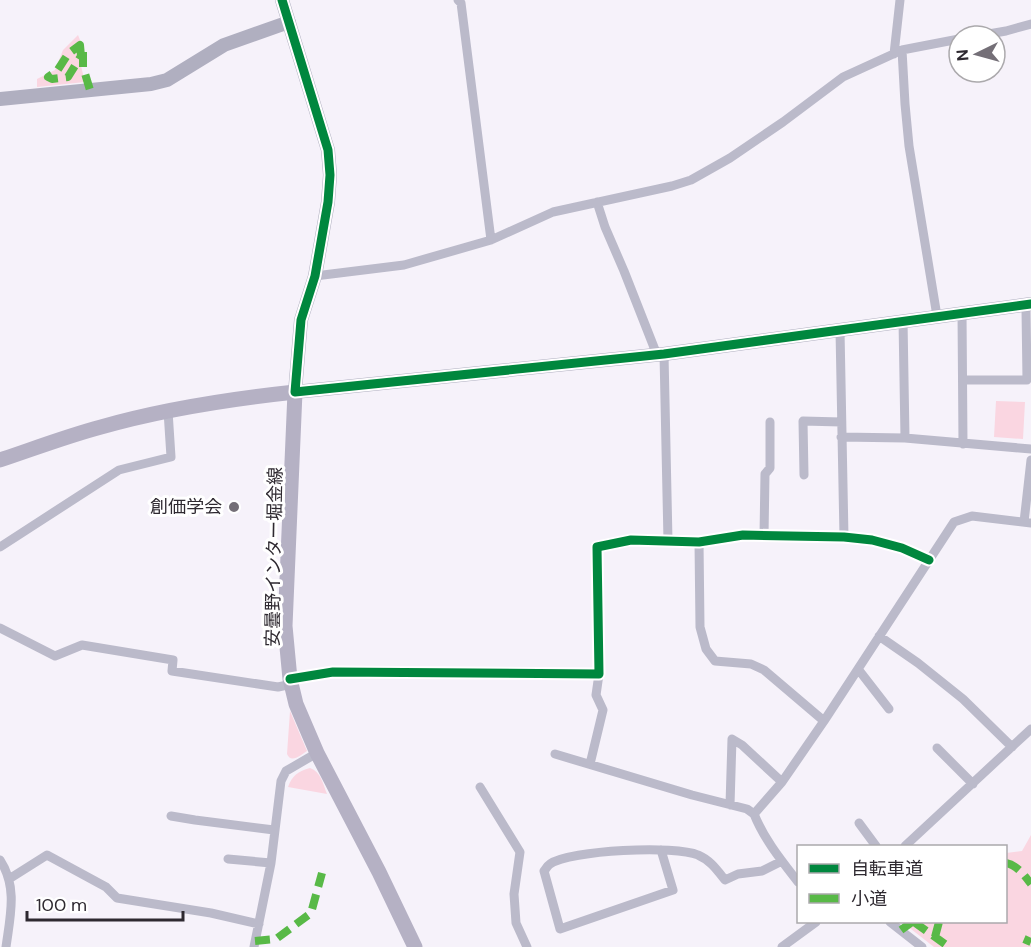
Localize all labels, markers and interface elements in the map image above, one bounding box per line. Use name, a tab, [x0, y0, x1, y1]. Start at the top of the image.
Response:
north arrow	[947, 24, 1007, 84]
text: N	[952, 49, 974, 62]
street label: 安曇野インター堀金線	[260, 467, 288, 647]
place label: 創価学会	[150, 495, 222, 519]
marker: 創価学会	[227, 500, 241, 514]
legend	[797, 845, 1007, 923]
text: 自転車道	[851, 857, 923, 881]
scale bar	[27, 884, 183, 922]
text: 小道	[851, 887, 887, 911]
text: 100 m	[36, 893, 87, 917]

